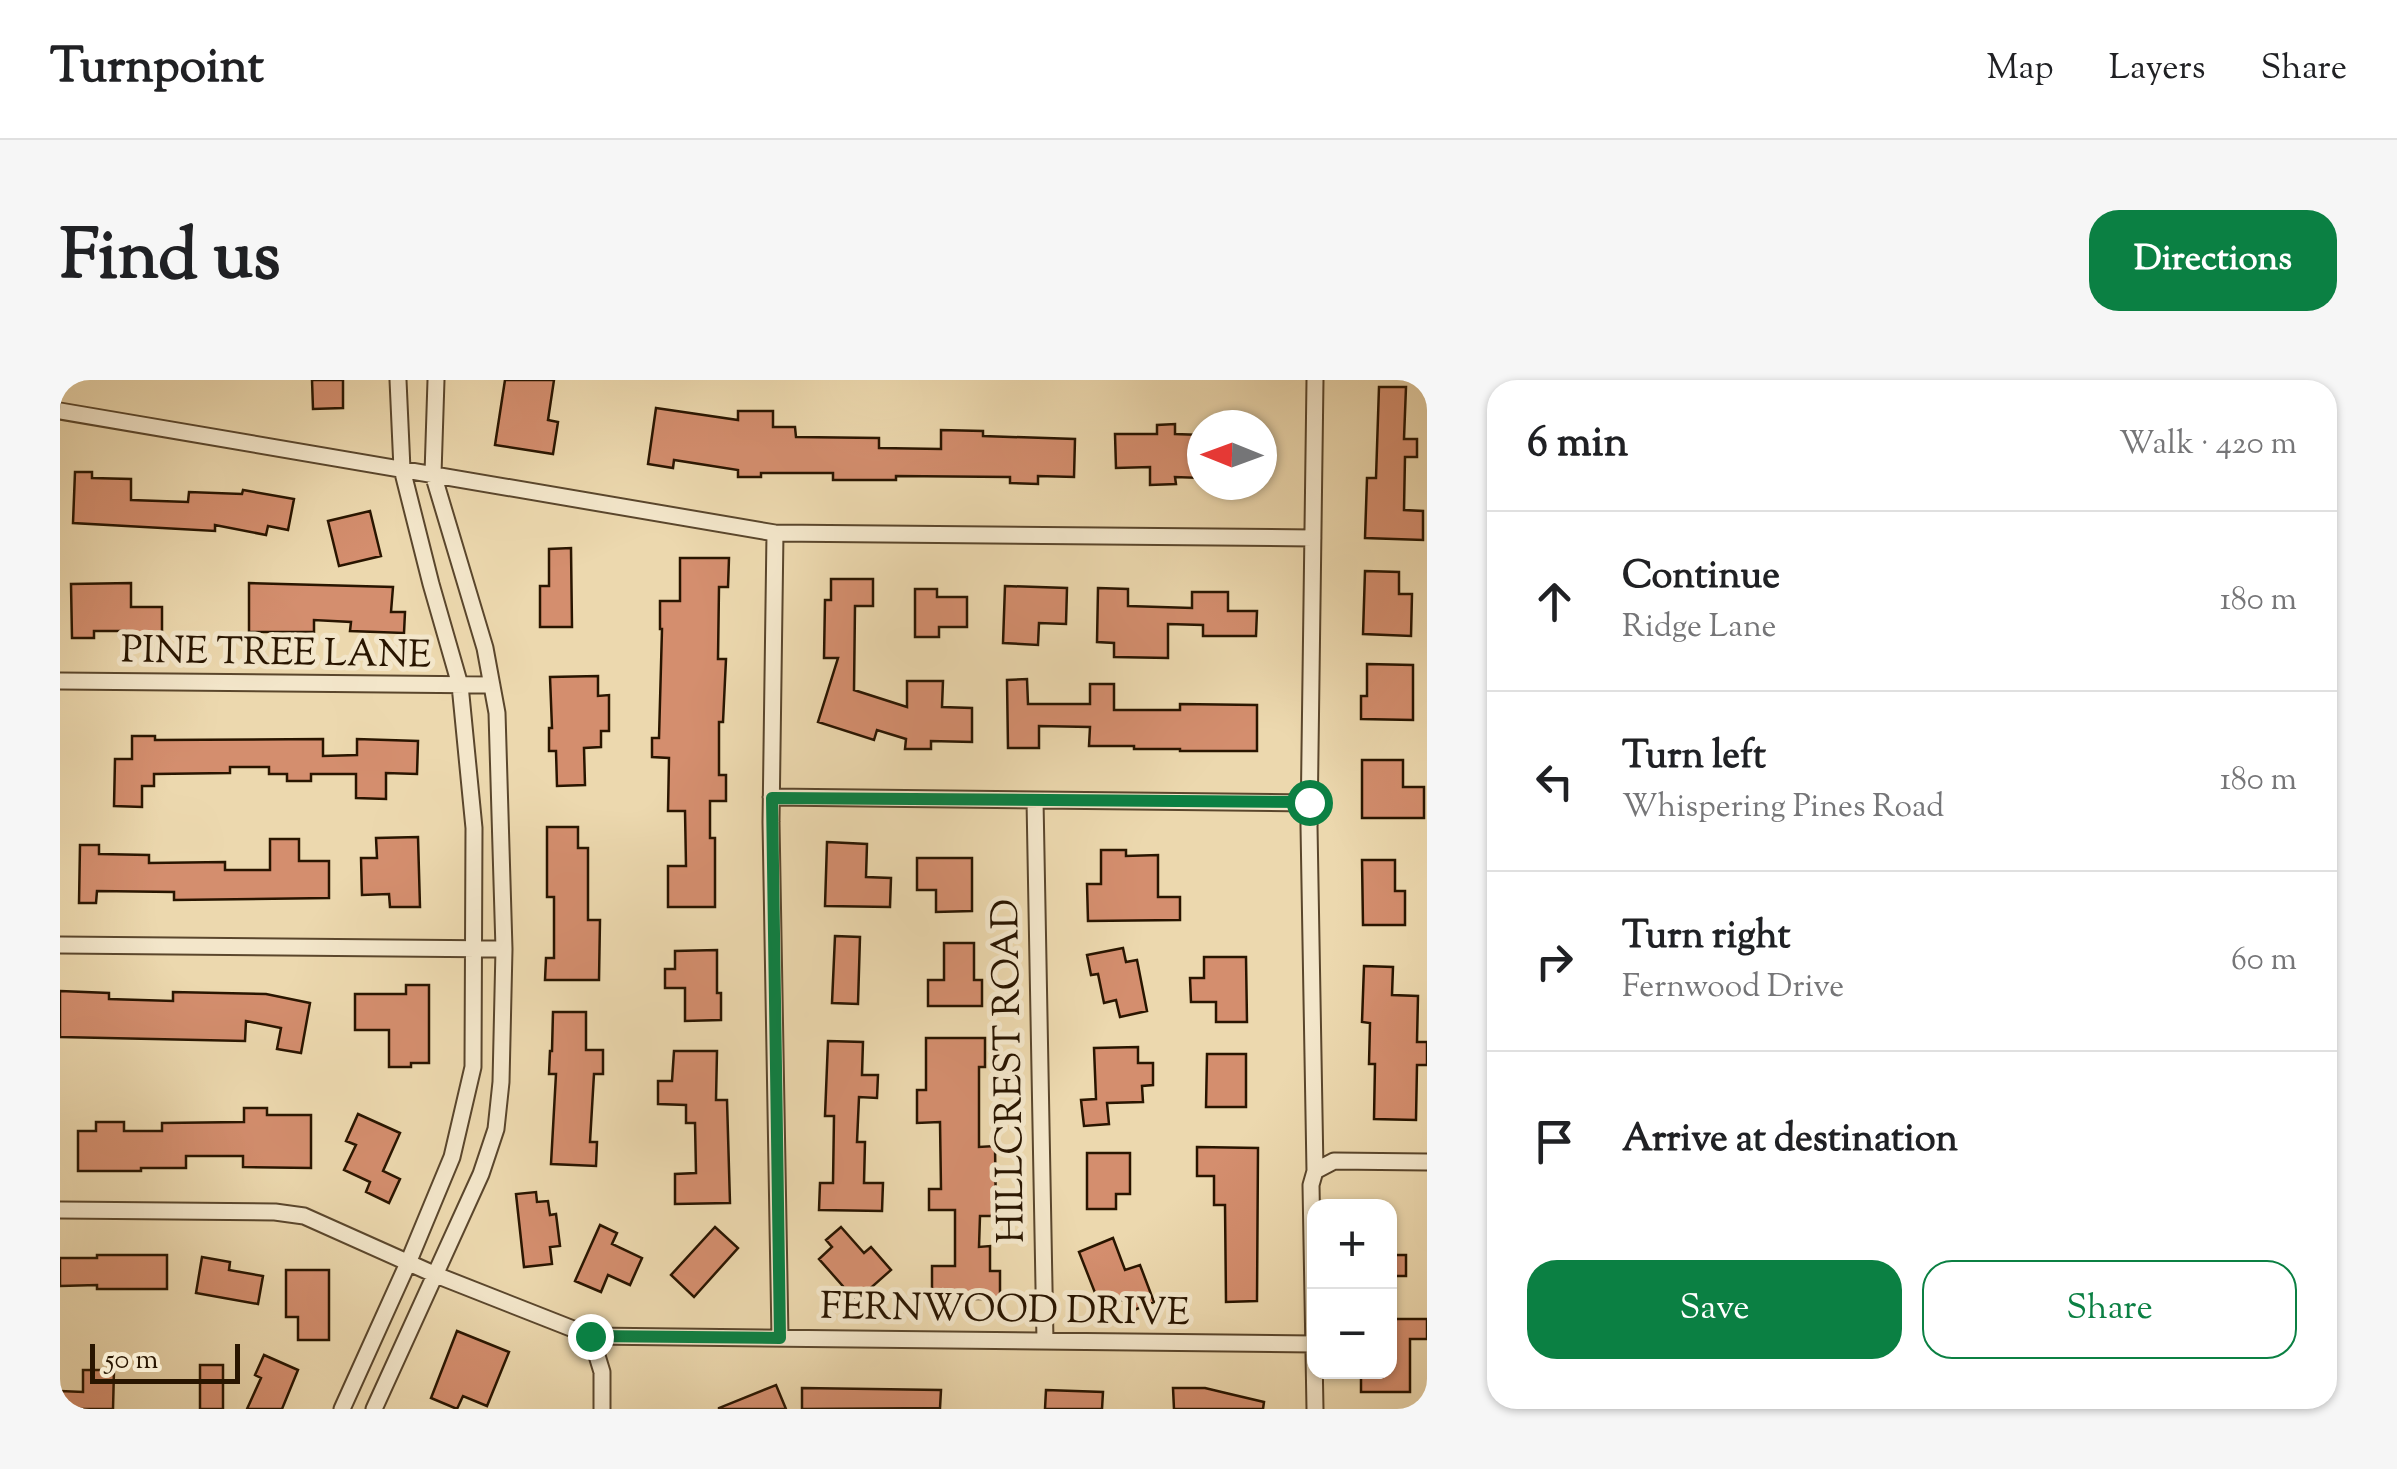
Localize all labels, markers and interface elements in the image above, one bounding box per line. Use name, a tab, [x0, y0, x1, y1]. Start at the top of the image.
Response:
text: Turnpoint	[50, 35, 264, 104]
text: Map	[1986, 44, 2054, 95]
text: Layers	[2109, 44, 2206, 95]
text: Share	[2261, 44, 2347, 95]
text: Find us	[60, 210, 281, 310]
button: Directions	[2089, 210, 2337, 311]
north arrow	[1187, 410, 1277, 500]
text: 6 min	[1527, 415, 1628, 475]
text: Walk · 420 m	[2119, 422, 2297, 468]
text: Continue	[1622, 551, 1780, 605]
icon: ahead	[1527, 574, 1582, 629]
text: 180 m	[2220, 578, 2297, 624]
text: Ridge Lane	[1622, 605, 1776, 651]
street label: PINE TREE LANE	[120, 625, 432, 685]
text: Turn left	[1622, 731, 1766, 785]
icon: left	[1527, 754, 1582, 809]
text: 180 m	[2220, 758, 2297, 804]
route start	[1287, 780, 1333, 826]
text: Whispering Pines Road	[1622, 785, 1944, 831]
street label: HILLCREST ROAD	[981, 898, 1041, 1244]
text: Turn right	[1622, 911, 1790, 965]
icon: right	[1527, 934, 1582, 989]
text: 60 m	[2231, 938, 2297, 984]
text: Fernwood Drive	[1622, 965, 1844, 1011]
icon: arrive	[1527, 1114, 1582, 1169]
text: Arrive at destination	[1622, 1114, 1958, 1168]
map controls	[1307, 1199, 1397, 1379]
button: +	[1307, 1199, 1397, 1289]
button: Save	[1527, 1260, 1902, 1359]
button: Share	[1922, 1260, 2297, 1359]
street label: FERNWOOD DRIVE	[820, 1282, 1190, 1342]
button: −	[1307, 1289, 1397, 1379]
route end	[568, 1314, 614, 1360]
scale bar	[90, 1339, 240, 1384]
text: 50 m	[105, 1341, 159, 1381]

